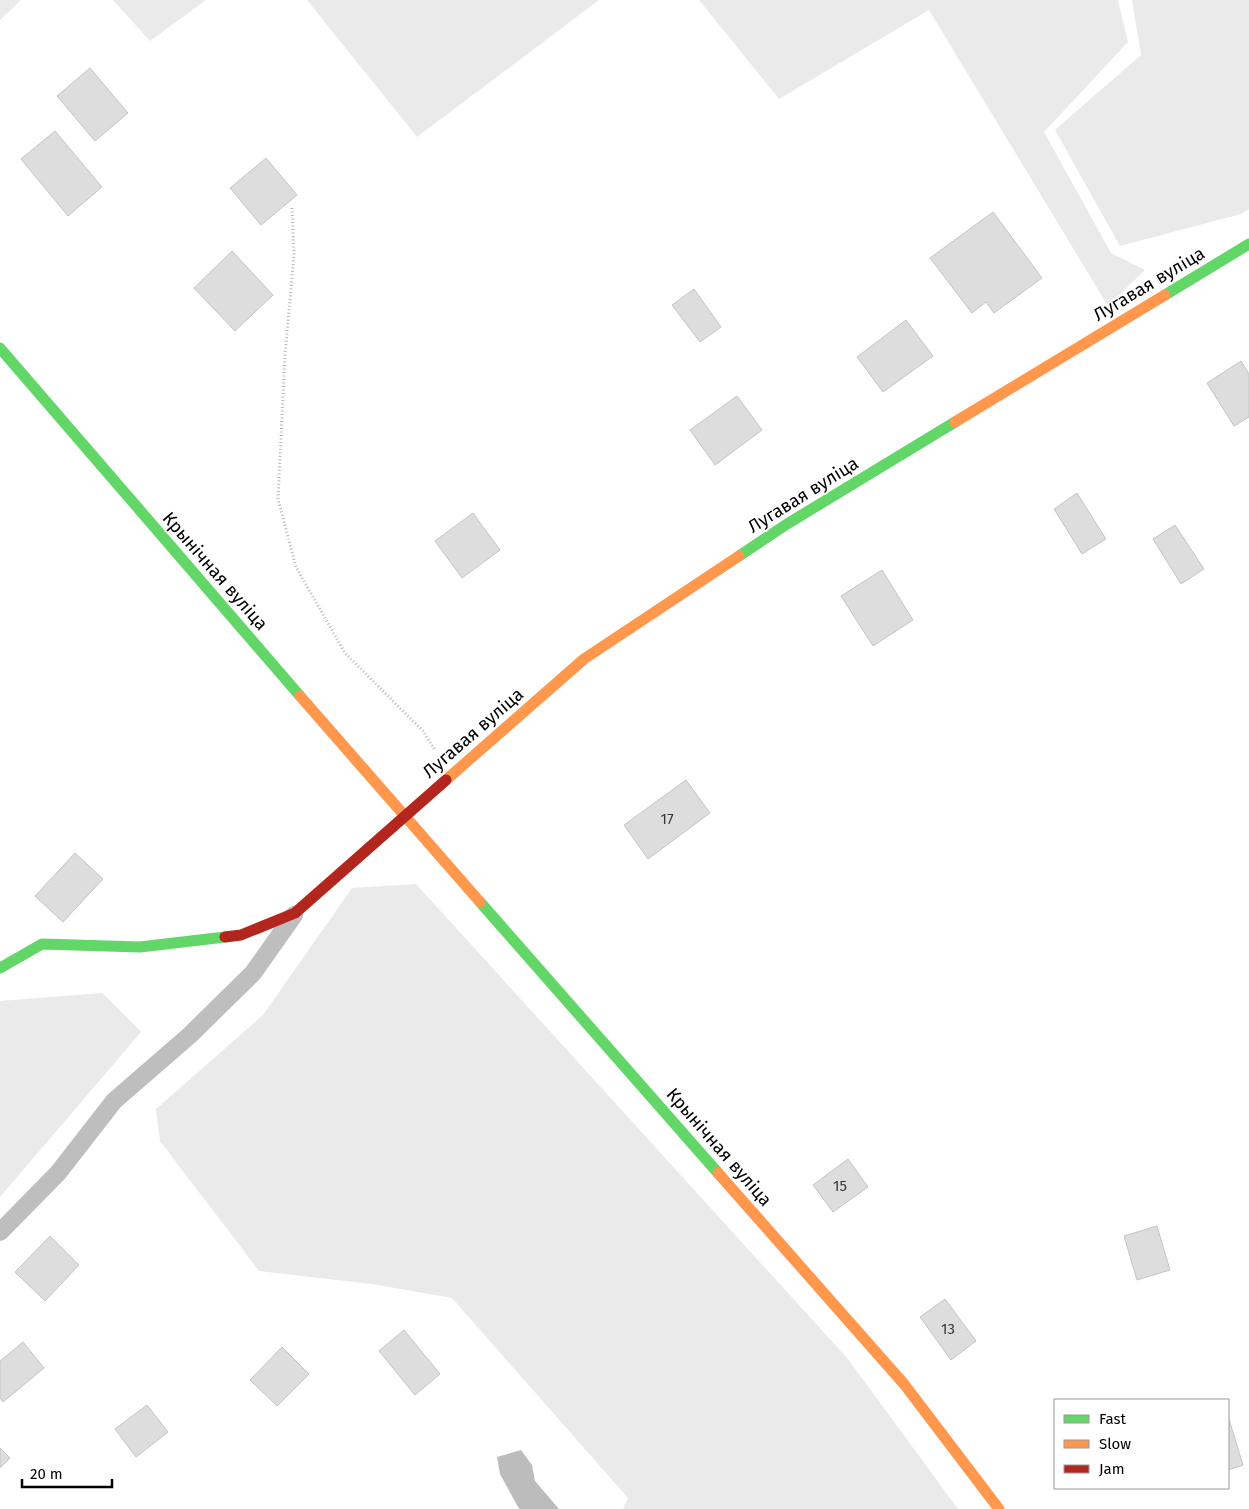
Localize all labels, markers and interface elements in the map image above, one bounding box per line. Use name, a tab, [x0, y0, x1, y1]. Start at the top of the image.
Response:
street label: Лугавая вуліца	[1089, 242, 1209, 326]
street label: Лугавая вуліца	[744, 452, 862, 538]
street label: Крынічная вуліца	[158, 507, 272, 635]
street label: Лугавая вуліца	[418, 683, 528, 783]
house number: 17	[660, 810, 674, 828]
street label: Крынічная вуліца	[662, 1083, 776, 1211]
house number: 15	[833, 1177, 847, 1195]
house number: 13	[941, 1320, 955, 1338]
legend	[1054, 1399, 1229, 1489]
text: Fast	[1099, 1410, 1126, 1428]
text: Slow	[1099, 1435, 1131, 1453]
scale bar	[22, 1456, 112, 1488]
text: Jam	[1099, 1460, 1125, 1478]
text: 20 m	[30, 1465, 63, 1483]

